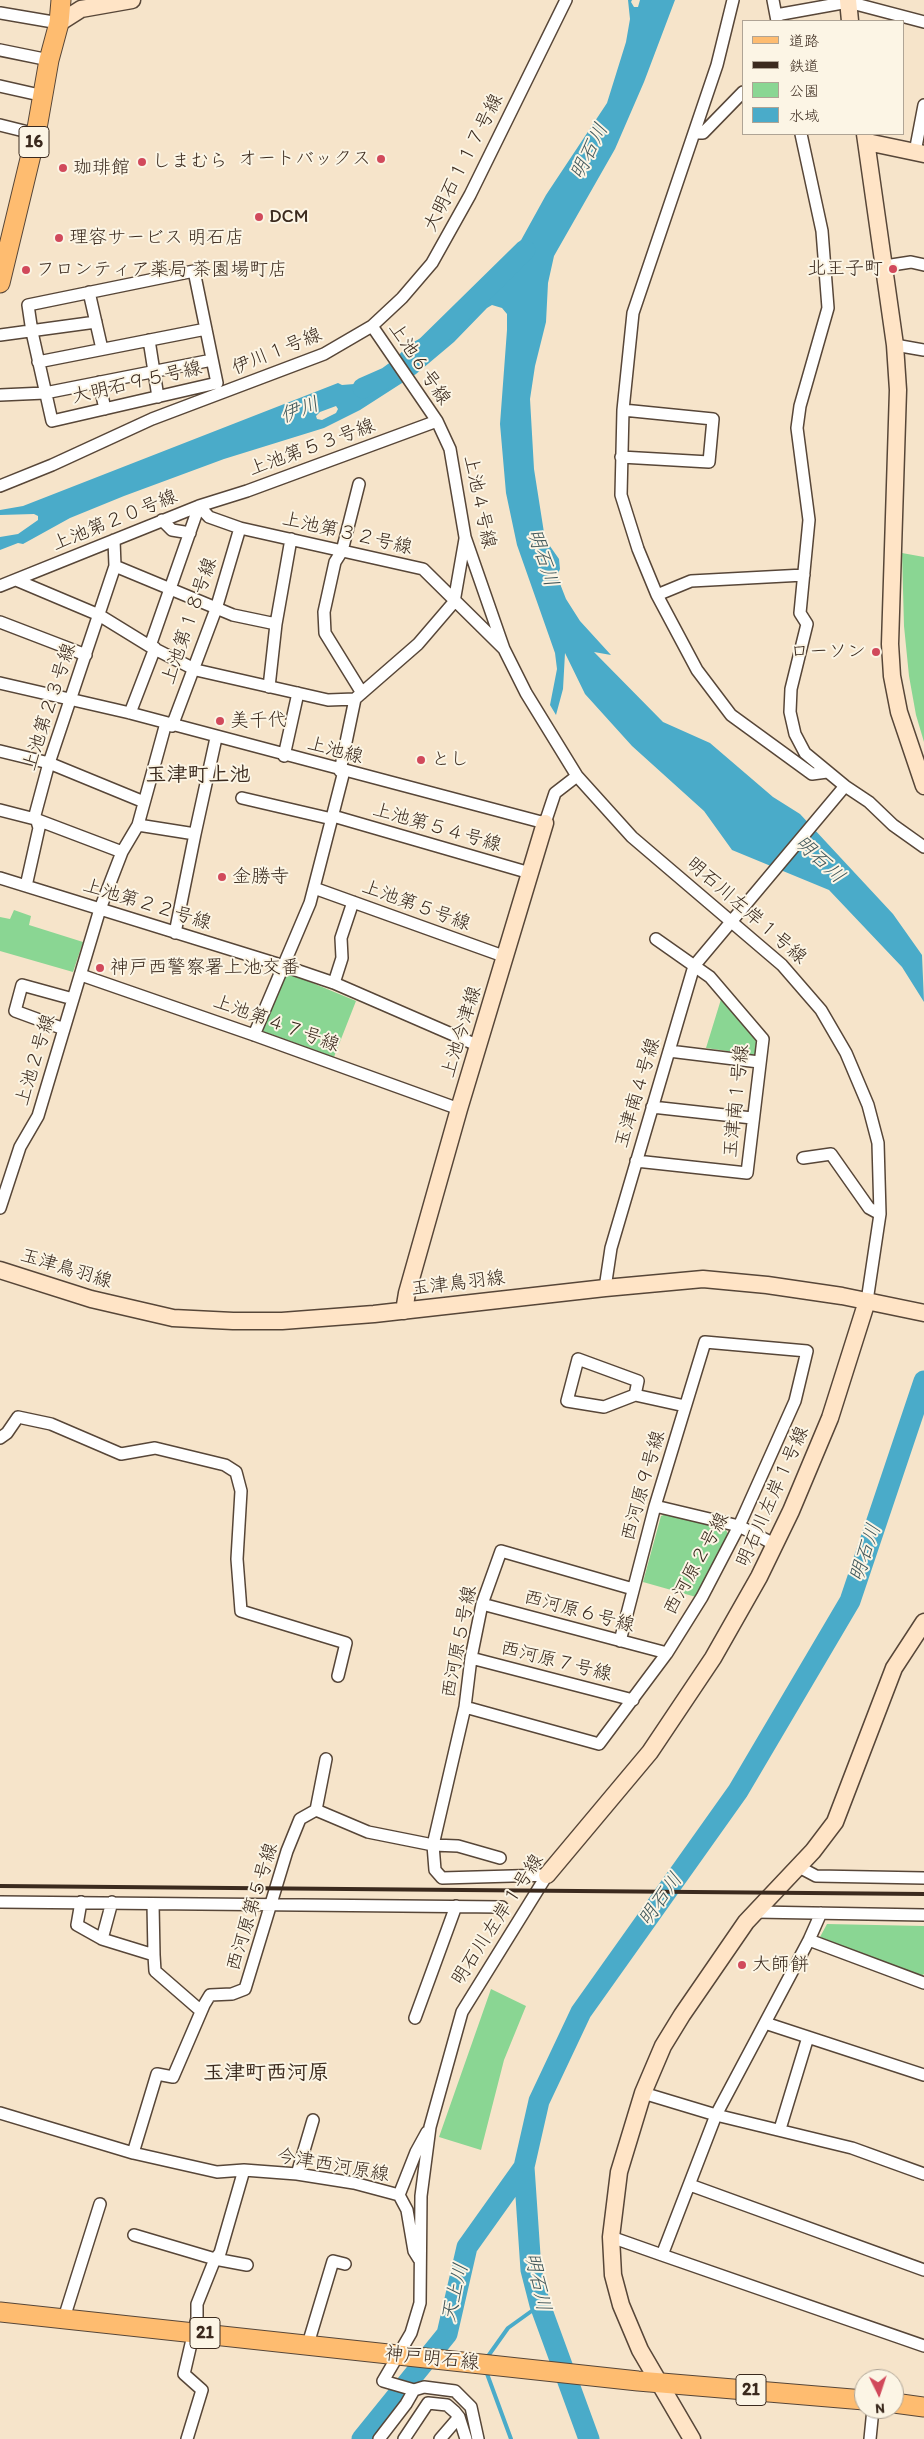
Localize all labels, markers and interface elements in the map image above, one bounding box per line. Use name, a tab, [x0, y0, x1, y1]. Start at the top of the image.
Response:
legend	[742, 20, 904, 135]
text: 道路	[789, 32, 819, 50]
text: 鉄道	[789, 57, 819, 75]
text: 公園	[789, 82, 819, 100]
street label: 大明石１１７号線	[419, 90, 509, 236]
text: 水域	[789, 107, 819, 125]
water label: 明石川	[566, 120, 614, 184]
road number: 16	[19, 126, 49, 158]
place label: オートバックス	[238, 148, 371, 170]
place label: しまむら	[152, 151, 228, 173]
marker: オートバックス	[375, 153, 387, 165]
marker: しまむら	[136, 156, 148, 168]
place label: 珈琲館	[73, 157, 130, 179]
marker: 珈琲館	[57, 162, 69, 174]
place label: DCM	[269, 206, 309, 228]
marker: DCM	[253, 211, 265, 223]
place label: 理容サービス 明石店	[69, 227, 244, 249]
marker: 理容サービス 明石店	[53, 232, 65, 244]
place label: 北王子町	[807, 258, 883, 280]
place label: フロンティア薬局 茶園場町店	[36, 259, 287, 281]
marker: 北王子町	[887, 263, 899, 275]
marker: フロンティア薬局 茶園場町店	[20, 264, 32, 276]
street label: 上池６号線	[383, 318, 455, 410]
street label: 伊川１号線	[229, 324, 325, 380]
street label: 大明石９５号線	[70, 357, 204, 409]
water label: 伊川	[277, 393, 323, 429]
street label: 上池第５３号線	[246, 415, 378, 481]
street label: 上池４号線	[458, 453, 500, 551]
street label: 上池第２０号線	[49, 486, 181, 556]
street label: 上池第３２号線	[280, 508, 414, 560]
water label: 明石川	[521, 526, 563, 590]
street label: 上池第１８号線	[158, 554, 222, 688]
street label: 上池第２３号線	[19, 640, 81, 774]
place label: ローソン	[790, 641, 866, 663]
marker: ローソン	[870, 646, 882, 658]
place label: 美千代	[230, 710, 287, 732]
marker: 美千代	[214, 715, 226, 727]
street label: 上池線	[305, 733, 365, 769]
place label: とし	[431, 749, 469, 771]
marker: とし	[415, 754, 427, 766]
district label: 玉津町上池	[146, 763, 250, 789]
street label: 上池第５４号線	[370, 799, 504, 857]
water label: 明石川	[789, 831, 849, 889]
street label: 明石川左岸１号線	[681, 853, 811, 969]
place label: 金勝寺	[232, 866, 289, 888]
marker: 金勝寺	[216, 871, 228, 883]
street label: 上池第２２号線	[80, 875, 214, 935]
street label: 上池第５号線	[359, 876, 473, 936]
place label: 神戸西警察署上池交番	[110, 957, 300, 979]
marker: 神戸西警察署上池交番	[94, 962, 106, 974]
street label: 上池今津線	[437, 983, 487, 1081]
street label: 上池第４７号線	[210, 991, 342, 1057]
street label: 上池２号線	[11, 1011, 61, 1109]
street label: 玉津南４号線	[610, 1035, 666, 1151]
street label: 玉津南１号線	[720, 1043, 754, 1159]
street label: 玉津鳥羽線	[17, 1244, 115, 1294]
street label: 玉津鳥羽線	[409, 1267, 507, 1301]
street label: 明石川左岸１号線	[732, 1423, 814, 1571]
street label: 西河原９号線	[617, 1428, 671, 1544]
street label: 西河原２号線	[659, 1509, 735, 1619]
water label: 明石川	[845, 1521, 887, 1585]
street label: 西河原５号線	[438, 1584, 482, 1700]
street label: 西河原６号線	[521, 1586, 637, 1638]
street label: 西河原７号線	[498, 1637, 614, 1687]
street label: 西河原第５号線	[223, 1840, 283, 1974]
street label: 明石川左岸１号線	[447, 1850, 549, 1990]
water label: 明石川	[634, 1869, 688, 1931]
place label: 大師餅	[752, 1954, 809, 1976]
marker: 大師餅	[736, 1959, 748, 1971]
district label: 玉津町西河原	[203, 2061, 329, 2087]
street label: 今津西河原線	[275, 2145, 391, 2187]
water label: 明石川	[519, 2250, 555, 2314]
water label: 天上川	[438, 2261, 474, 2325]
road number: 21	[190, 2318, 220, 2348]
street label: 神戸明石線	[384, 2343, 480, 2375]
north arrow	[854, 2369, 904, 2419]
road number: 21	[736, 2374, 766, 2406]
text: N	[875, 2400, 885, 2417]

